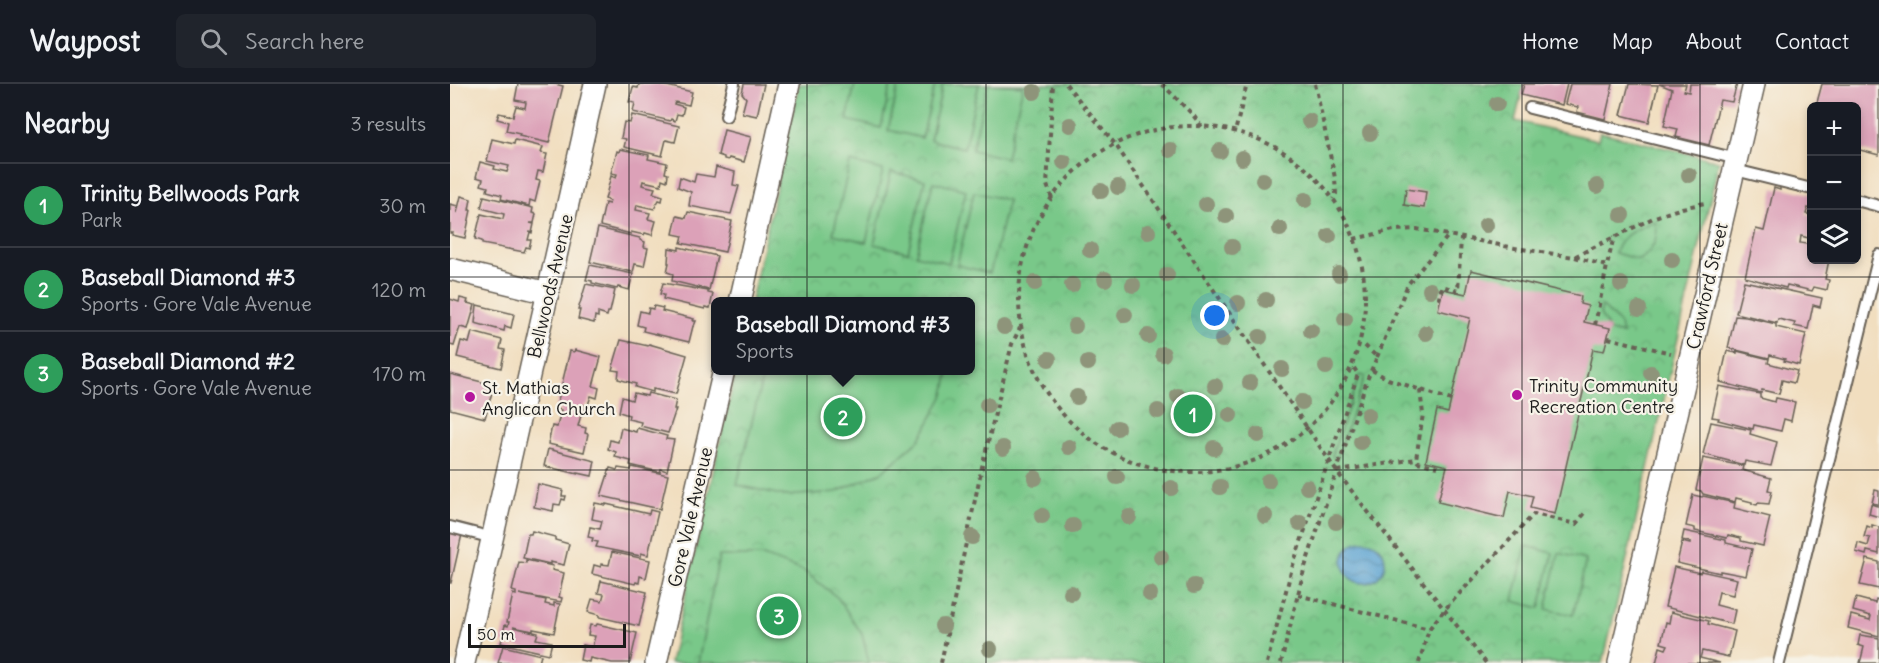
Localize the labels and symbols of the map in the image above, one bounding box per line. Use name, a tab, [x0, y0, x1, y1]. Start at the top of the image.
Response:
street label: Bellwoods Avenue	[522, 212, 578, 360]
street label: Crawford Street	[1681, 220, 1733, 352]
your location	[1200, 301, 1229, 330]
place label: Trinity Community Recreation Centre	[1529, 374, 1678, 418]
place label: St. Mathias Anglican Church	[482, 376, 615, 420]
marker: Trinity Community Recreation Centre	[1510, 388, 1524, 402]
marker: St. Mathias Anglican Church	[463, 390, 477, 404]
pin: 1	[1174, 392, 1212, 436]
pin: 2	[824, 394, 862, 440]
street label: Gore Vale Avenue	[663, 445, 717, 589]
pin: 3	[760, 594, 798, 638]
scale bar	[468, 621, 626, 648]

